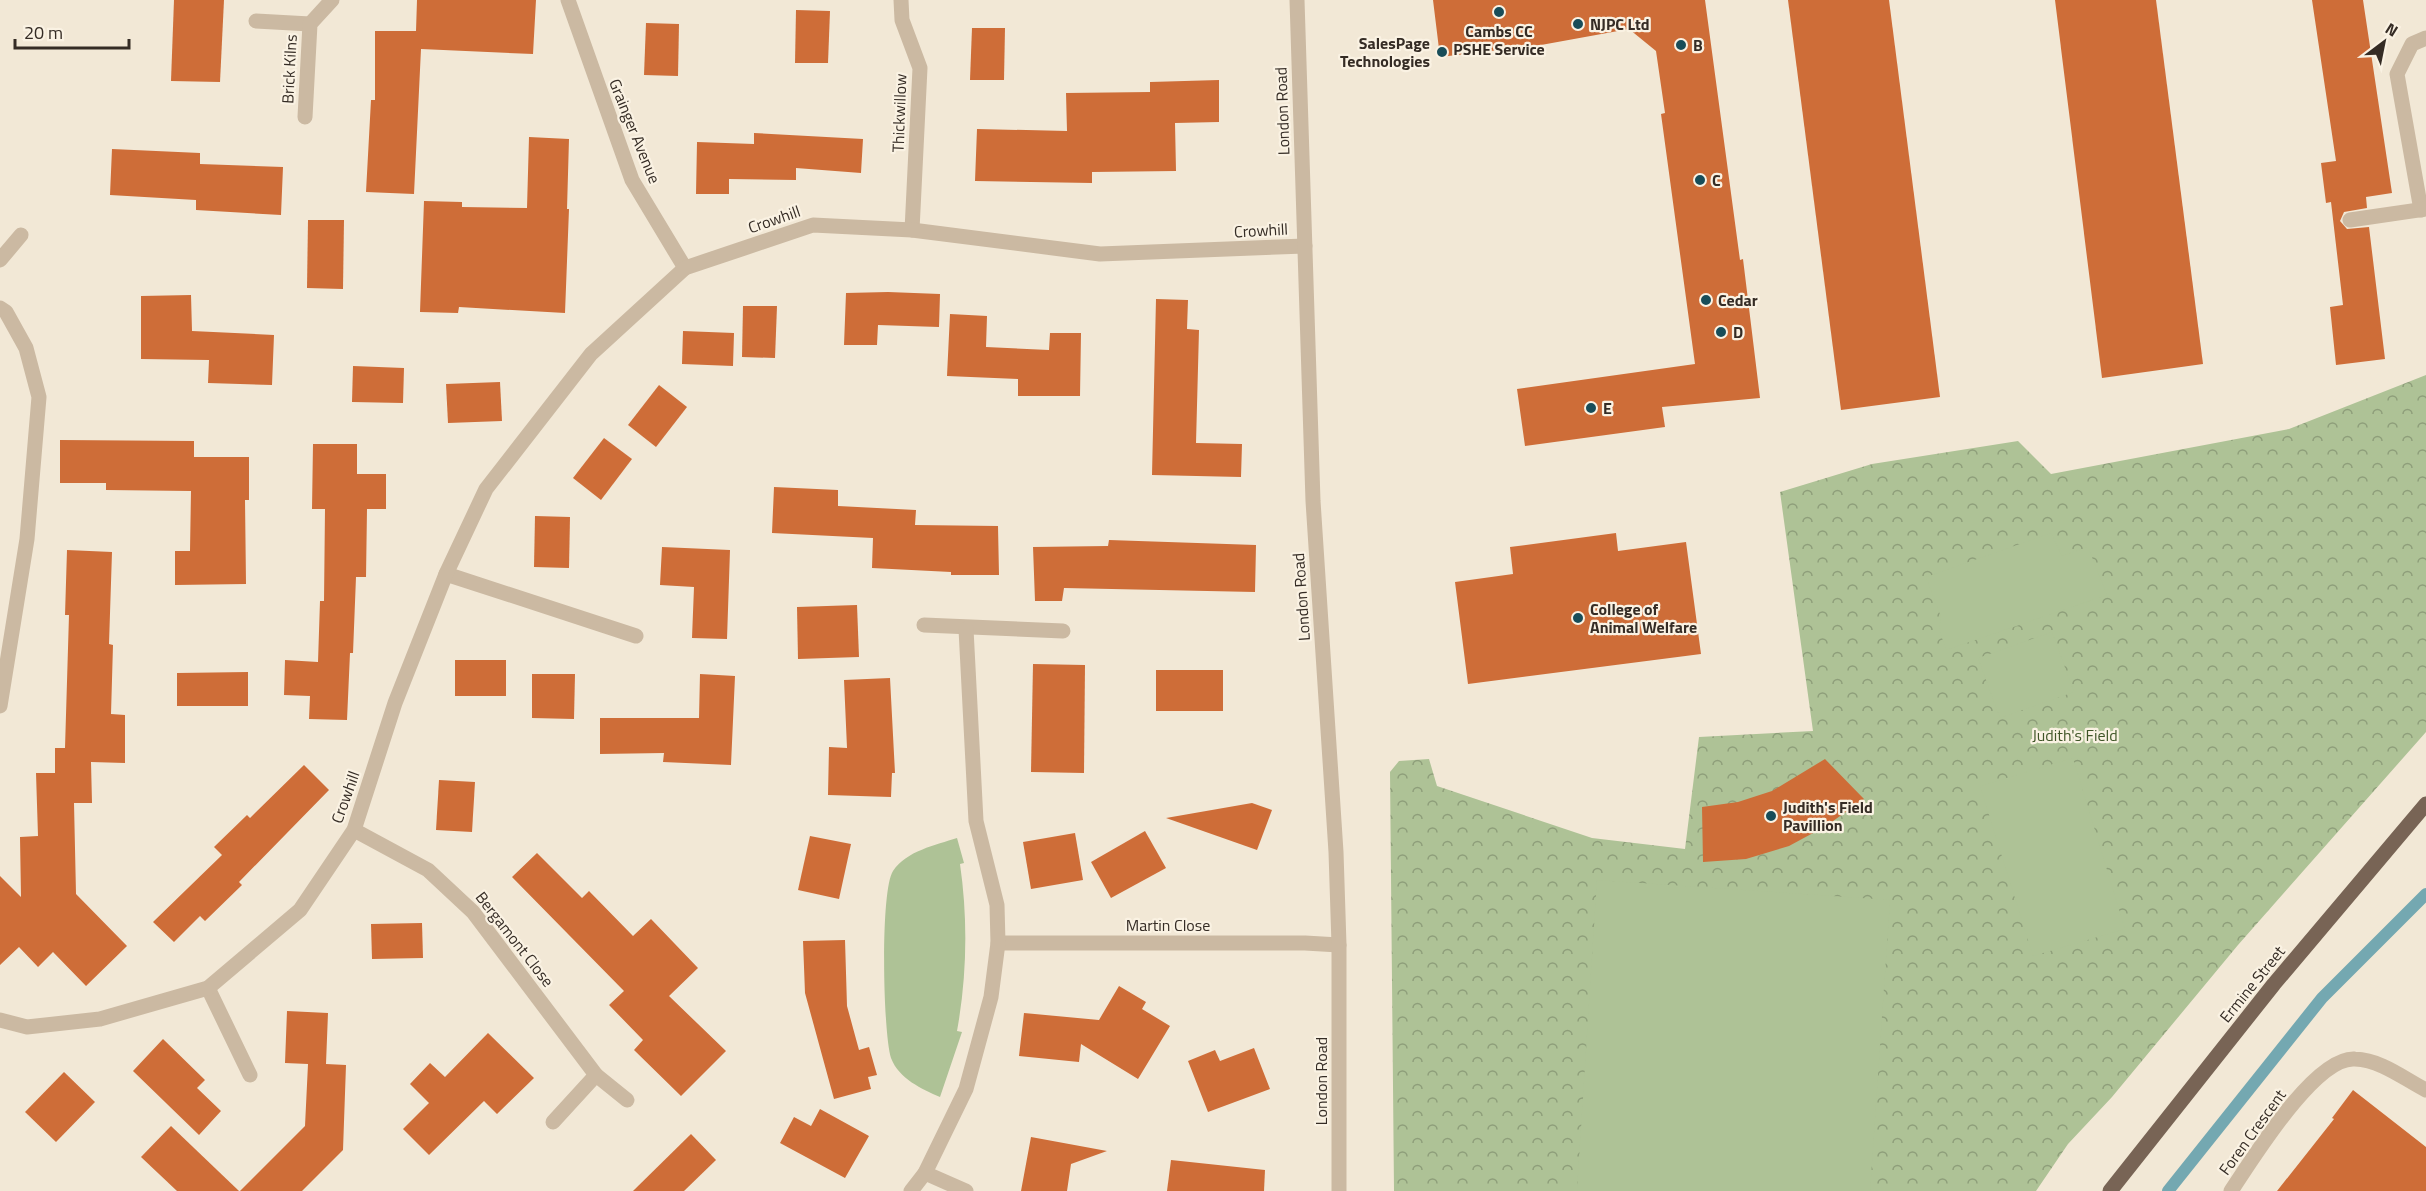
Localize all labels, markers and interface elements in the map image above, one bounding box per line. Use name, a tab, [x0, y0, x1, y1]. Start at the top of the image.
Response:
marker: Cambs CC PSHE Service	[1492, 5, 1506, 19]
scale bar	[15, 12, 129, 50]
place label: NJPC Ltd	[1590, 12, 1650, 36]
north arrow	[2354, 12, 2414, 72]
text: N	[2381, 16, 2403, 42]
marker: NJPC Ltd	[1571, 17, 1585, 31]
text: 20 m	[24, 19, 63, 46]
place label: Cambs CC PSHE Service	[1453, 19, 1545, 61]
place label: SalesPage Technologies	[1340, 31, 1430, 73]
place label: B	[1693, 33, 1703, 57]
street label: Brick Kilns	[275, 34, 303, 104]
marker: B	[1674, 38, 1688, 52]
marker: SalesPage Technologies	[1435, 45, 1449, 59]
street label: London Road	[1268, 66, 1296, 156]
street label: Thickwillow	[886, 73, 912, 153]
street label: Grainger Avenue	[603, 75, 667, 187]
place label: C	[1712, 168, 1721, 192]
marker: C	[1693, 173, 1707, 187]
street label: Crowhill	[745, 199, 803, 239]
street label: Crowhill	[1233, 217, 1289, 243]
place label: Cedar	[1718, 288, 1758, 312]
marker: Cedar	[1699, 293, 1713, 307]
place label: D	[1733, 320, 1743, 344]
marker: D	[1714, 325, 1728, 339]
place label: E	[1603, 396, 1612, 420]
marker: E	[1584, 401, 1598, 415]
street label: London Road	[1286, 552, 1316, 642]
place label: College of Animal Welfare	[1590, 597, 1697, 639]
marker: College of Animal Welfare	[1571, 611, 1585, 625]
park label: Judith's Field	[2032, 723, 2118, 747]
street label: Crowhill	[324, 767, 366, 827]
place label: Judith's Field Pavillion	[1783, 795, 1873, 837]
marker: Judith's Field Pavillion	[1764, 809, 1778, 823]
street label: Bergamont Close	[470, 886, 560, 992]
street label: Martin Close	[1126, 913, 1210, 937]
street label: Ermine Street	[2213, 940, 2291, 1028]
street label: London Road	[1309, 1037, 1333, 1125]
street label: Foren Crescent	[2213, 1084, 2292, 1180]

